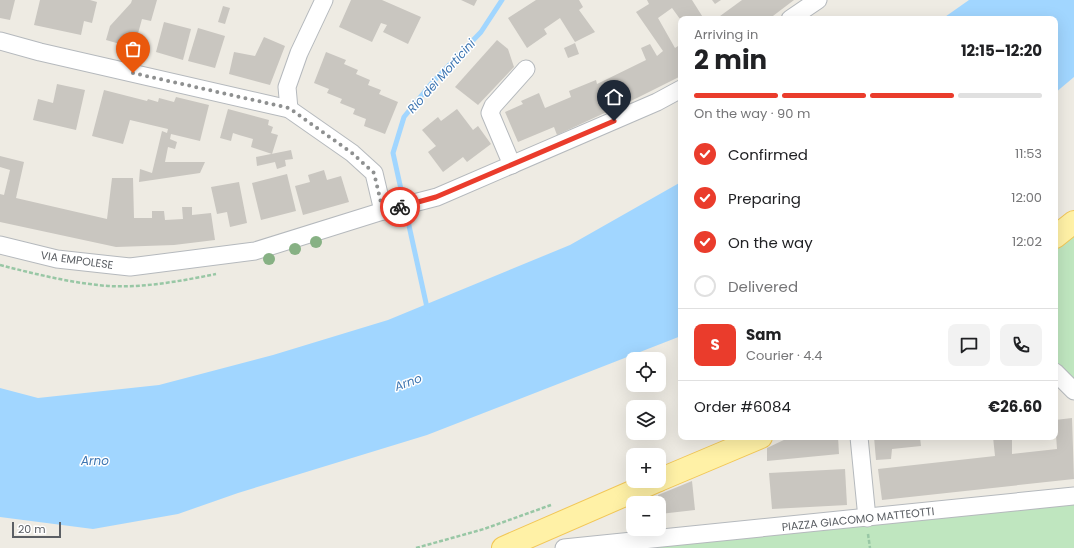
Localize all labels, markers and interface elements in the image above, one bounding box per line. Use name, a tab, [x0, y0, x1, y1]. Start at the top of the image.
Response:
text: Arriving in	[694, 25, 758, 44]
pin	[116, 32, 150, 73]
water label: Rio dei Morticini	[403, 35, 480, 117]
icon: bag	[122, 38, 144, 60]
text: 12:15–12:20	[961, 40, 1042, 61]
text: 2 min	[694, 42, 767, 78]
pin	[597, 80, 631, 121]
icon: home	[603, 86, 625, 108]
text: On the way · 90 m	[694, 104, 810, 123]
icon: check	[694, 143, 716, 165]
text: Confirmed	[728, 144, 808, 165]
text: 11:53	[1015, 144, 1042, 163]
courier	[380, 187, 420, 227]
icon: check	[694, 187, 716, 209]
text: Preparing	[728, 188, 801, 209]
text: 12:00	[1011, 188, 1042, 207]
icon: bike	[389, 196, 411, 218]
icon: check	[694, 231, 716, 253]
text: On the way	[728, 232, 813, 253]
text: 12:02	[1012, 232, 1042, 251]
street label: VIA EMPOLESE	[40, 247, 114, 273]
text: Delivered	[728, 276, 798, 297]
text: Sam	[746, 324, 781, 345]
button: chat	[948, 324, 990, 366]
button: phone	[1000, 324, 1042, 366]
text: S	[710, 334, 720, 355]
text: Courier · 4.4	[746, 346, 822, 365]
map controls	[626, 352, 666, 536]
button: locate	[626, 352, 666, 392]
water label: Arno	[391, 369, 424, 395]
text: Order #6084	[694, 396, 791, 417]
text: €26.60	[988, 396, 1042, 417]
button: layers	[626, 400, 666, 440]
button: +	[626, 448, 666, 488]
water label: Arno	[80, 452, 109, 469]
button: −	[626, 496, 666, 536]
street label: PIAZZA GIACOMO MATTEOTTI	[781, 503, 935, 535]
scale bar	[12, 520, 61, 539]
text: 20 m	[18, 521, 46, 537]

